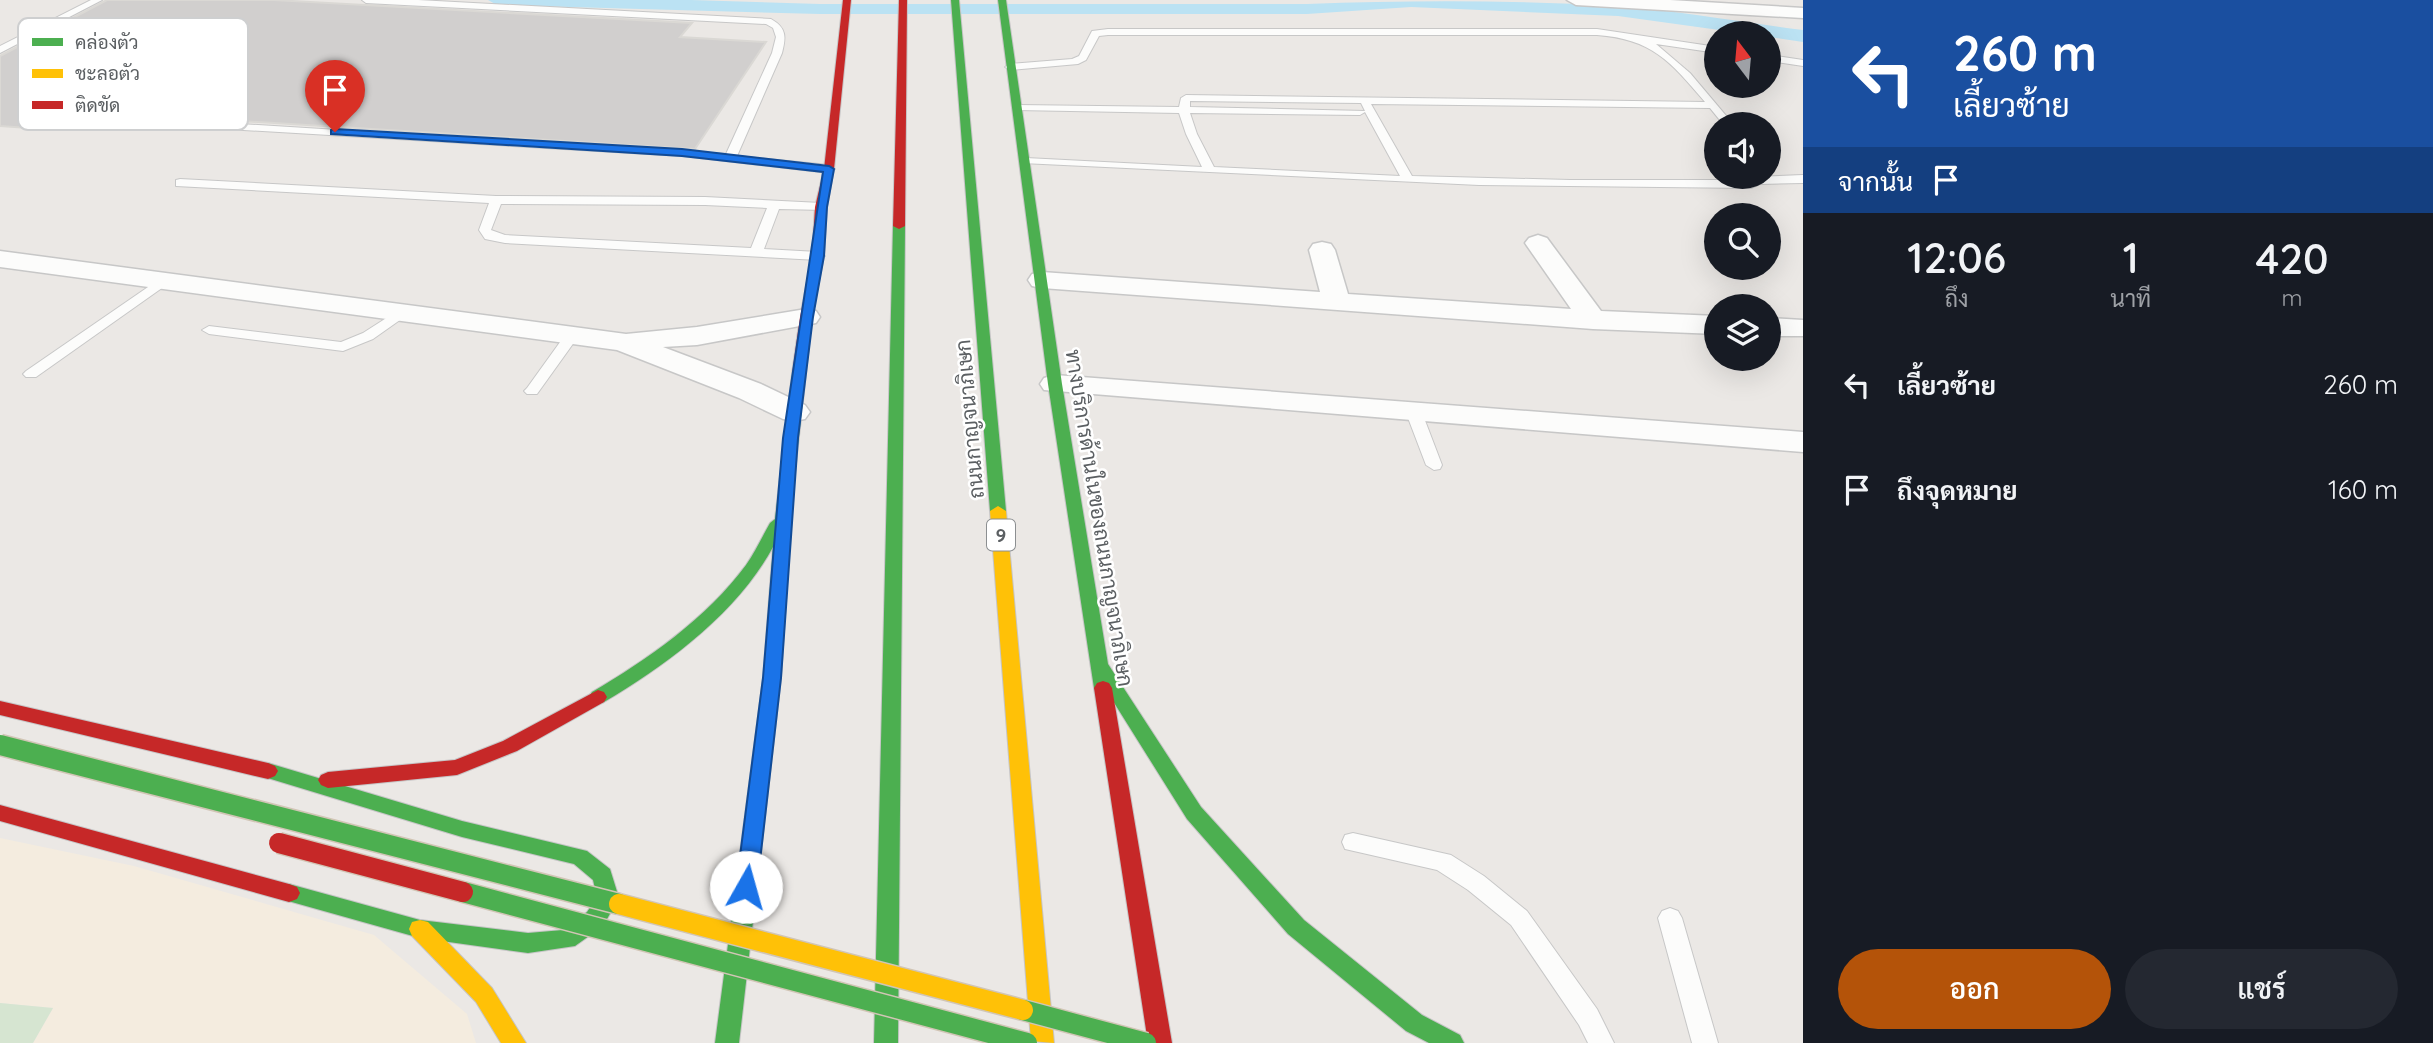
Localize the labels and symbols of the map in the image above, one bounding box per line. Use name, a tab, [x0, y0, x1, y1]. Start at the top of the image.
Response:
legend	[18, 18, 248, 130]
north arrow	[1704, 21, 1782, 98]
text: คล่องตัว	[75, 30, 139, 54]
pin	[305, 60, 365, 132]
text: ชะลอตัว	[75, 61, 140, 85]
text: ติดขัด	[75, 93, 120, 117]
street label: ถนนกาญจนาภิเษก	[949, 338, 989, 500]
street label: ทางบริการด้านในของถนนกาญจนาภิเษก	[1060, 347, 1139, 688]
road number: 9	[987, 520, 1015, 550]
position arrow	[709, 850, 783, 924]

